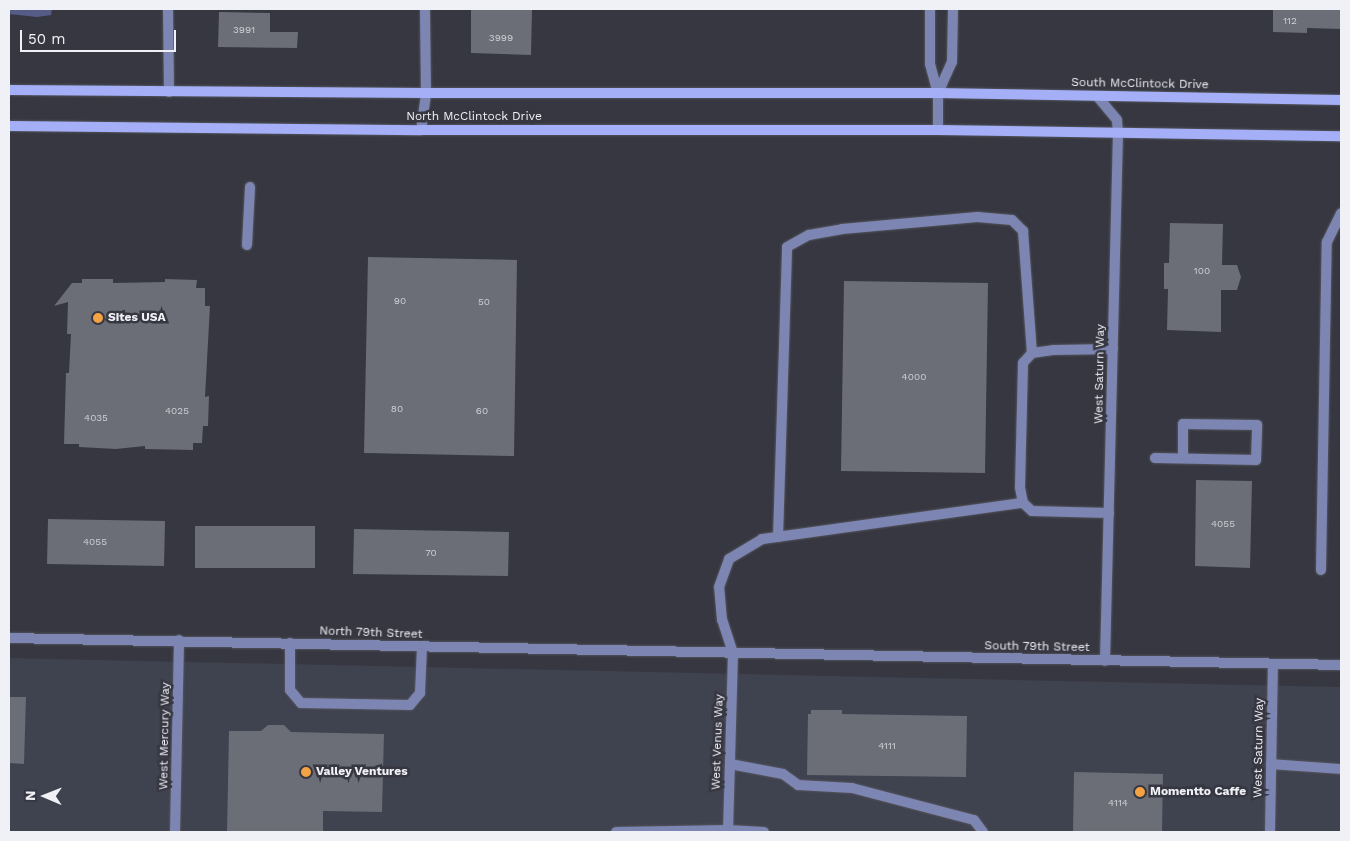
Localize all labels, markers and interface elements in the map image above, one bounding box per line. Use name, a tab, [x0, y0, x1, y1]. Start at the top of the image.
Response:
house number: 112	[1283, 15, 1297, 27]
scale bar	[22, 20, 179, 52]
house number: 3991	[233, 24, 255, 36]
text: 50 m	[28, 30, 65, 48]
house number: 3999	[489, 32, 513, 44]
street label: South McClintock Drive	[1071, 76, 1209, 92]
street label: North McClintock Drive	[406, 110, 542, 124]
house number: 100	[1194, 265, 1210, 277]
house number: 90	[394, 295, 406, 307]
house number: 50	[478, 296, 490, 308]
place label: Sites USA	[108, 311, 166, 325]
marker: Sites USA	[92, 312, 104, 324]
street label: West Saturn Way	[1092, 324, 1108, 424]
house number: 4000	[902, 371, 926, 383]
house number: 80	[391, 403, 403, 415]
house number: 4025	[165, 405, 189, 417]
house number: 60	[476, 405, 488, 417]
house number: 4035	[84, 412, 108, 424]
house number: 4055	[1211, 518, 1235, 530]
house number: 4055	[83, 536, 107, 548]
house number: 70	[425, 547, 437, 559]
street label: North 79th Street	[319, 624, 423, 642]
street label: South 79th Street	[984, 639, 1090, 655]
street label: West Mercury Way	[157, 682, 173, 790]
street label: West Venus Way	[709, 693, 727, 791]
street label: West Saturn Way	[1251, 698, 1267, 798]
house number: 4111	[878, 740, 896, 752]
place label: Valley Ventures	[316, 765, 408, 779]
marker: Valley Ventures	[300, 766, 312, 778]
north arrow	[20, 771, 70, 821]
place label: Momentto Caffe	[1150, 785, 1246, 799]
marker: Momentto Caffe	[1134, 786, 1146, 798]
text: N	[22, 790, 38, 801]
house number: 4114	[1108, 797, 1128, 809]

